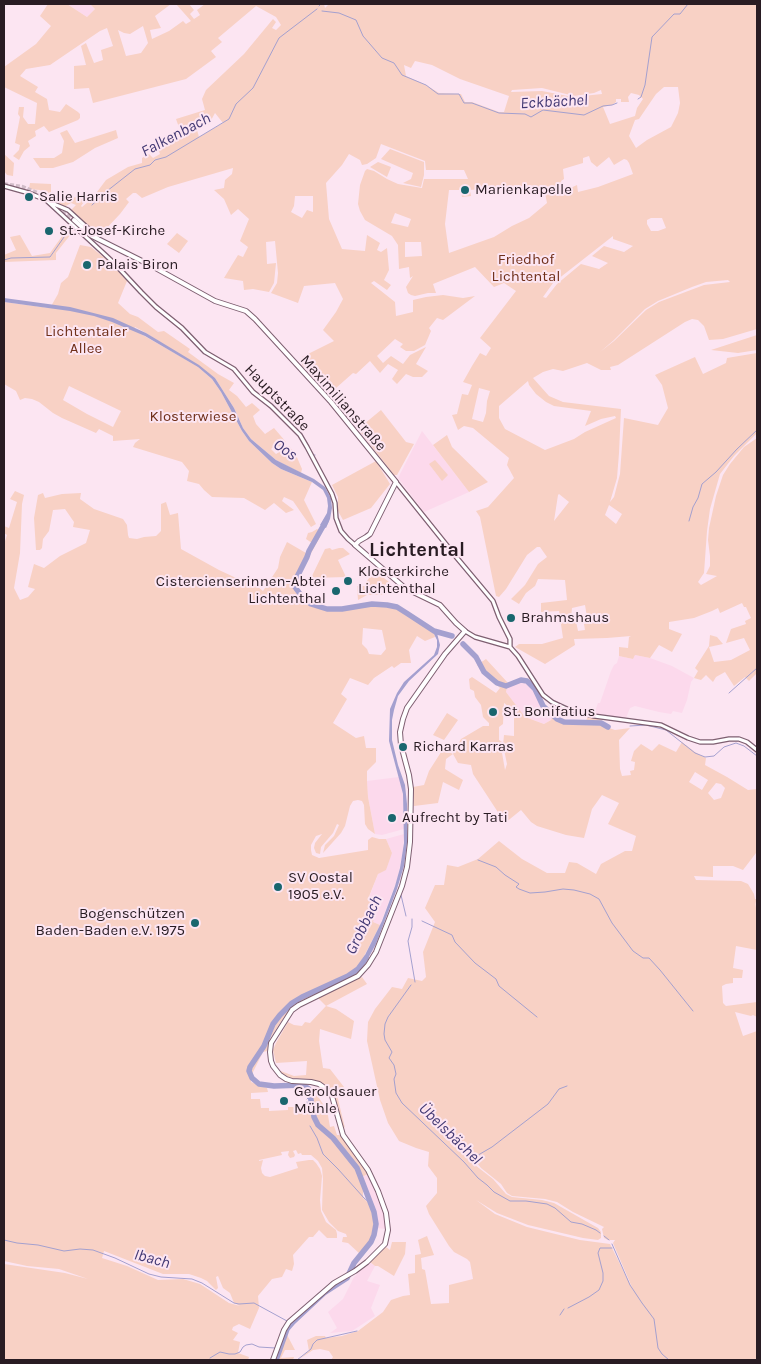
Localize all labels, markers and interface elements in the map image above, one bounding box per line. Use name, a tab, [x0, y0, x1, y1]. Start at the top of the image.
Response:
water label: Eckbächel	[520, 91, 588, 113]
water label: Falkenbach	[138, 109, 214, 161]
place label: Marienkapelle	[475, 181, 572, 199]
marker: Marienkapelle	[459, 184, 471, 196]
place label: Salie Harris	[39, 188, 118, 206]
marker: Salie Harris	[23, 191, 35, 203]
place label: St.-Josef-Kirche	[59, 222, 165, 240]
marker: St.-Josef-Kirche	[43, 225, 55, 237]
park label: Friedhof Lichtental	[492, 251, 560, 286]
place label: Palais Biron	[97, 256, 178, 274]
marker: Palais Biron	[81, 259, 93, 271]
park label: Lichtentaler Allee	[45, 323, 127, 358]
street label: Maximilianstraße	[296, 351, 390, 455]
street label: Hauptstraße	[241, 361, 313, 435]
park label: Klosterwiese	[150, 408, 236, 426]
water label: Oos	[269, 435, 301, 465]
district label: Lichtental	[369, 538, 465, 562]
place label: Klosterkirche Lichtenthal	[358, 563, 449, 598]
place label: Cistercienserinnen-Abtei Lichtenthal	[156, 573, 326, 608]
marker: Klosterkirche Lichtenthal	[342, 575, 354, 587]
marker: Cistercienserinnen-Abtei Lichtenthal	[330, 585, 342, 597]
place label: Brahmshaus	[521, 609, 609, 627]
marker: Brahmshaus	[505, 612, 517, 624]
place label: St. Bonifatius	[503, 703, 595, 721]
marker: St. Bonifatius	[487, 706, 499, 718]
place label: Richard Karras	[413, 738, 514, 756]
marker: Richard Karras	[397, 741, 409, 753]
place label: Aufrecht by Tati	[402, 809, 508, 827]
marker: Aufrecht by Tati	[386, 812, 398, 824]
place label: SV Oostal 1905 e.V.	[288, 869, 353, 904]
marker: SV Oostal 1905 e.V.	[272, 881, 284, 893]
water label: Grobbach	[341, 892, 387, 958]
place label: Bogenschützen Baden-Baden e.V. 1975	[36, 905, 185, 940]
marker: Bogenschützen Baden-Baden e.V. 1975	[189, 917, 201, 929]
place label: Geroldsauer Mühle	[294, 1083, 376, 1118]
marker: Geroldsauer Mühle	[278, 1095, 290, 1107]
water label: Übelsbächel	[414, 1099, 486, 1169]
water label: Ibach	[132, 1245, 172, 1273]

